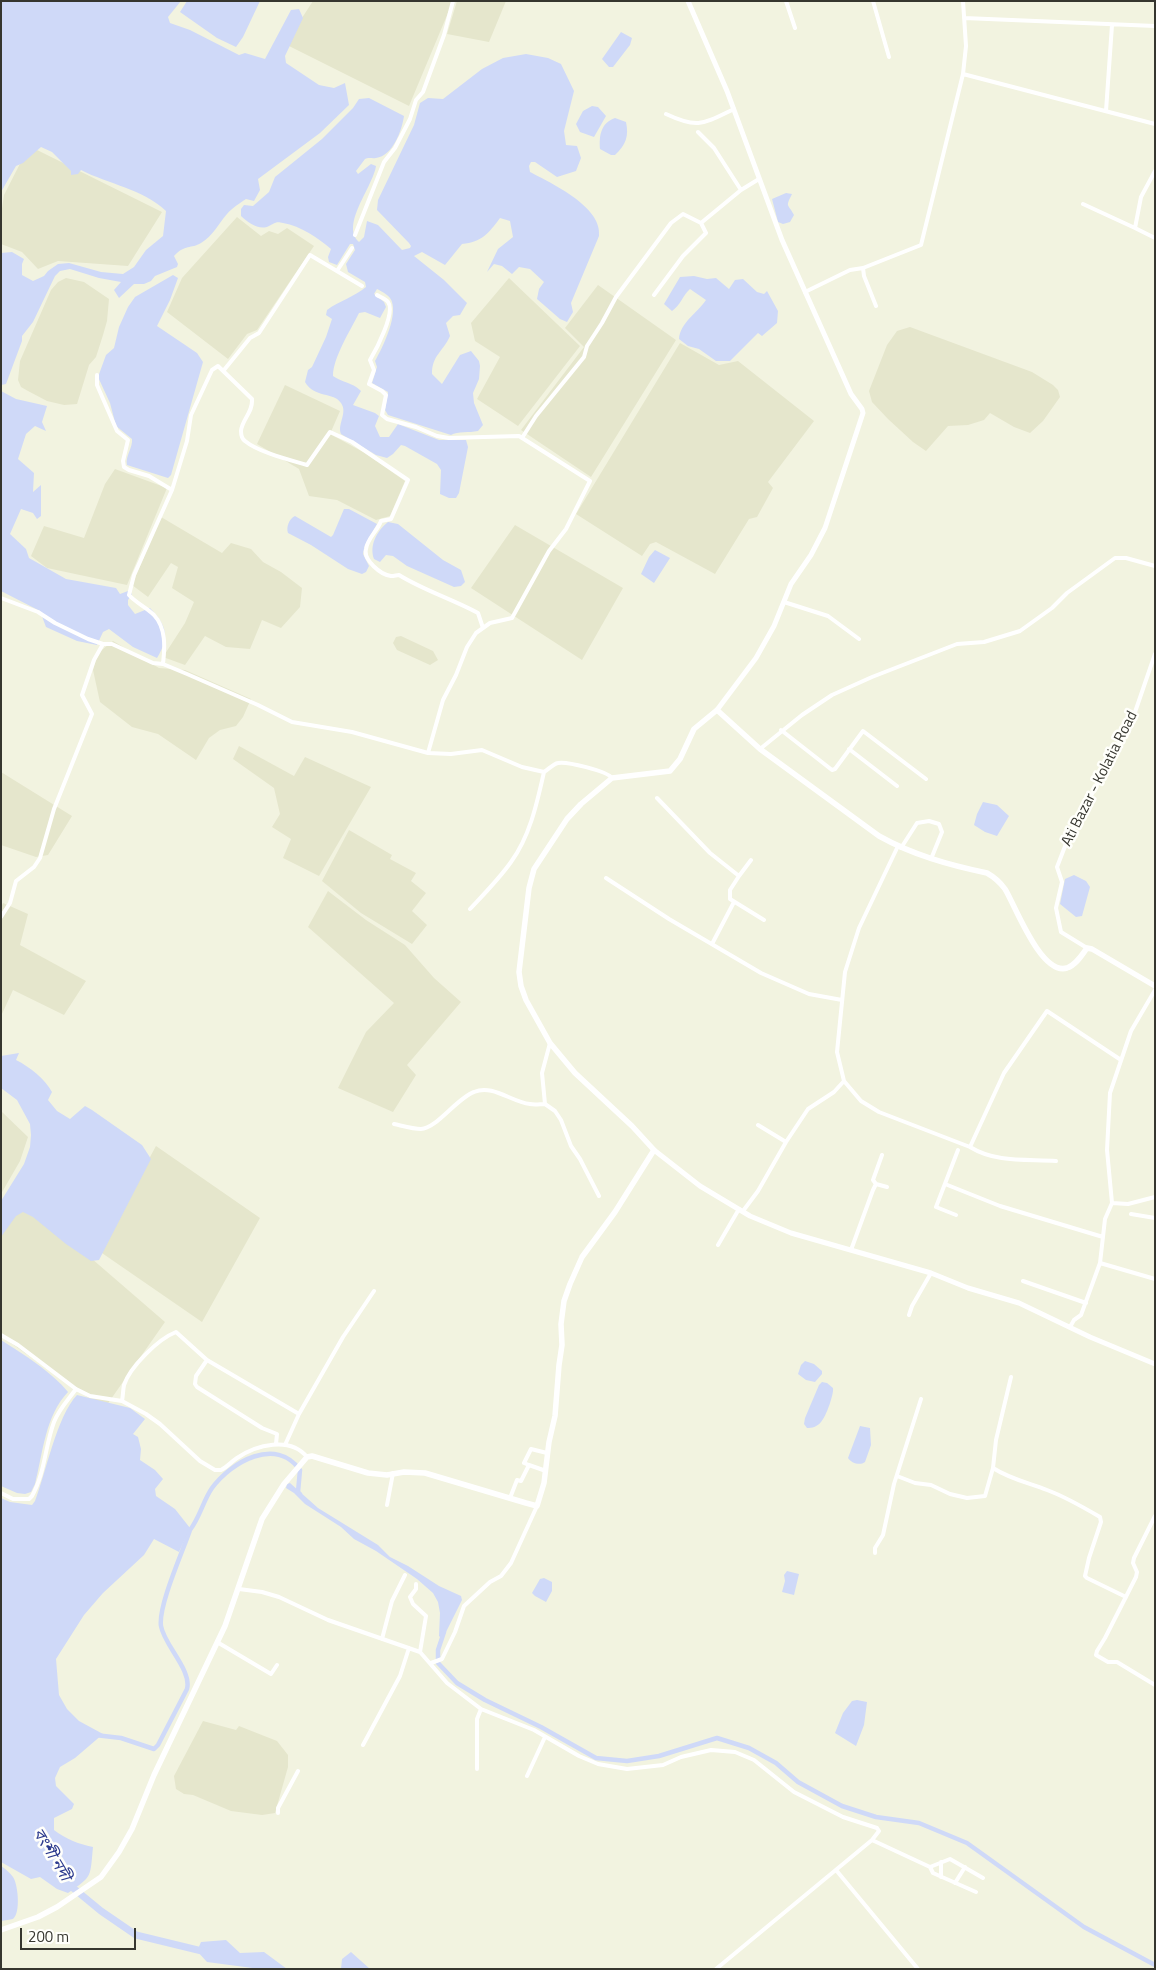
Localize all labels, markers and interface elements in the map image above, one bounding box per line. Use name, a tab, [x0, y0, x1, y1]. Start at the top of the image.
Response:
street label: Ati Bazar - Kolatia Road	[1058, 709, 1142, 849]
water label: বংশী নদী	[28, 1825, 74, 1885]
scale bar	[22, 1918, 139, 1950]
text: 200 m	[28, 1925, 69, 1948]

